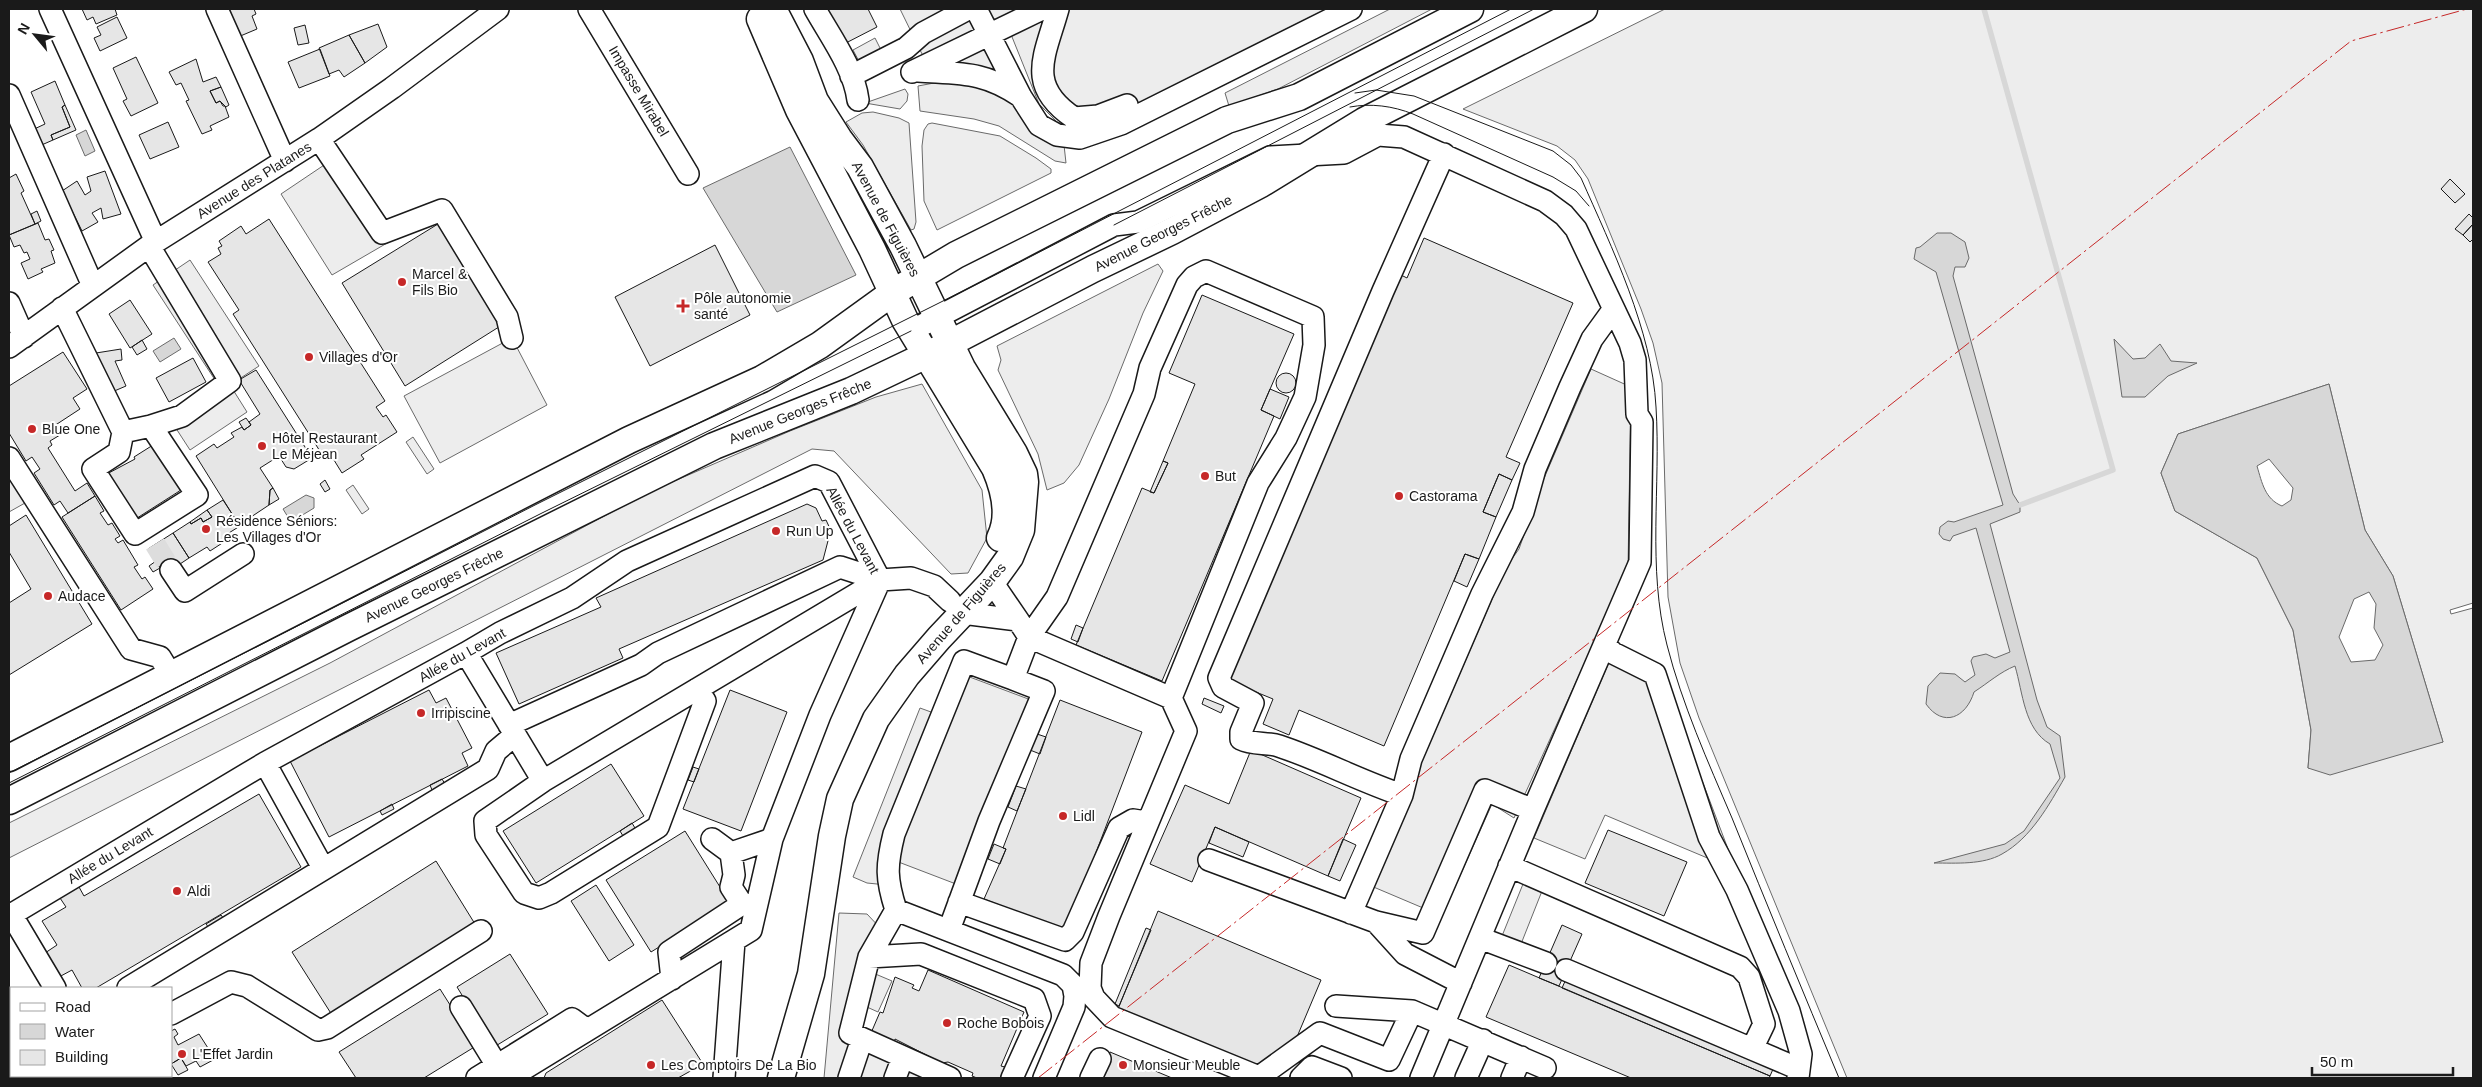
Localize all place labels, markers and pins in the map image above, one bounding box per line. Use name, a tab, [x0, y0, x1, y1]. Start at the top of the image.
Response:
place label: Marcel & Fils Bio	[412, 266, 468, 298]
marker: Marcel & Fils Bio	[396, 276, 408, 288]
place label: Pôle autonomie santé	[694, 290, 792, 322]
marker: Pôle autonomie santé	[676, 299, 690, 313]
place label: Villages d'Or	[319, 349, 398, 365]
marker: Villages d'Or	[303, 351, 315, 363]
place label: Blue One	[42, 421, 101, 437]
marker: Blue One	[26, 423, 38, 435]
place label: Hôtel Restaurant Le Méjean	[272, 430, 377, 462]
marker: Hôtel Restaurant Le Méjean	[256, 440, 268, 452]
place label: But	[1215, 468, 1236, 484]
marker: But	[1199, 470, 1211, 482]
place label: Castorama	[1409, 488, 1478, 504]
marker: Castorama	[1393, 490, 1405, 502]
place label: Résidence Séniors: Les Villages d'Or	[216, 513, 337, 545]
marker: Résidence Séniors: Les Villages d'Or	[200, 523, 212, 535]
place label: Run Up	[786, 523, 834, 539]
marker: Run Up	[770, 525, 782, 537]
place label: Audace	[58, 588, 106, 604]
marker: Audace	[42, 590, 54, 602]
place label: Irripiscine	[431, 705, 491, 721]
marker: Irripiscine	[415, 707, 427, 719]
place label: Lidl	[1073, 808, 1095, 824]
marker: Lidl	[1057, 810, 1069, 822]
place label: Aldi	[187, 883, 210, 899]
marker: Aldi	[171, 885, 183, 897]
place label: Roche Bobois	[957, 1015, 1044, 1031]
marker: Roche Bobois	[941, 1017, 953, 1029]
place label: L'Effet Jardin	[192, 1046, 273, 1062]
marker: L'Effet Jardin	[176, 1048, 188, 1060]
place label: Les Comptoirs De La Bio	[661, 1057, 817, 1073]
place label: Monsieur Meuble	[1133, 1057, 1241, 1073]
marker: Les Comptoirs De La Bio	[645, 1059, 657, 1071]
marker: Monsieur Meuble	[1117, 1059, 1129, 1071]

